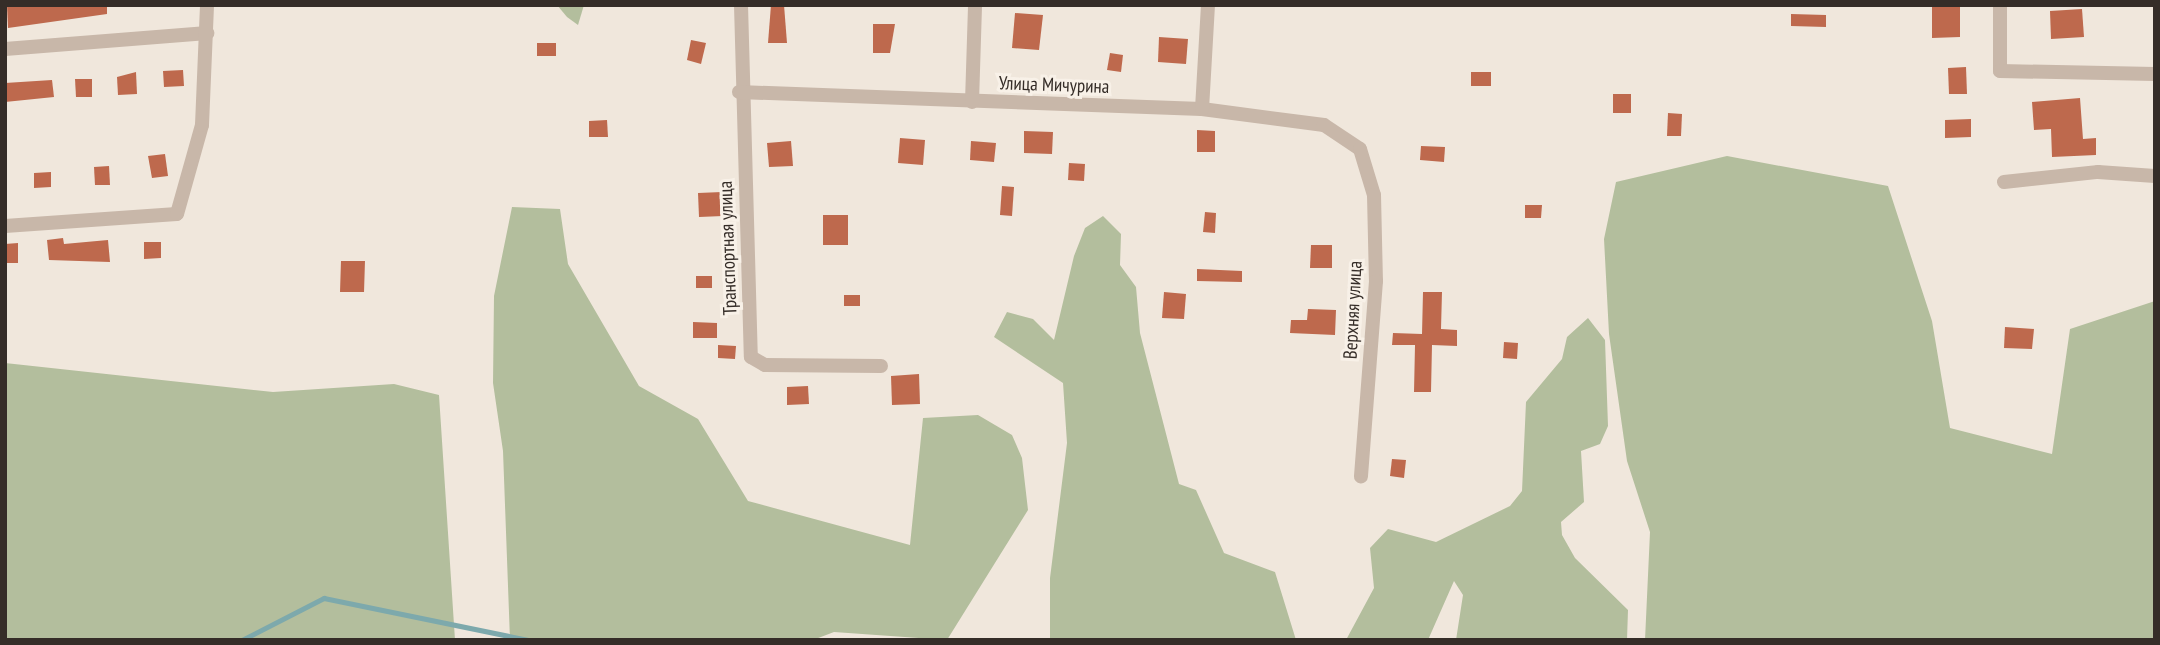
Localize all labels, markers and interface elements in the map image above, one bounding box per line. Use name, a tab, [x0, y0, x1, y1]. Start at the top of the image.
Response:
street label: Улица Мичурина	[998, 72, 1110, 98]
street label: Транспортная улица	[714, 180, 742, 316]
street label: Верхняя улица	[1339, 260, 1367, 360]

